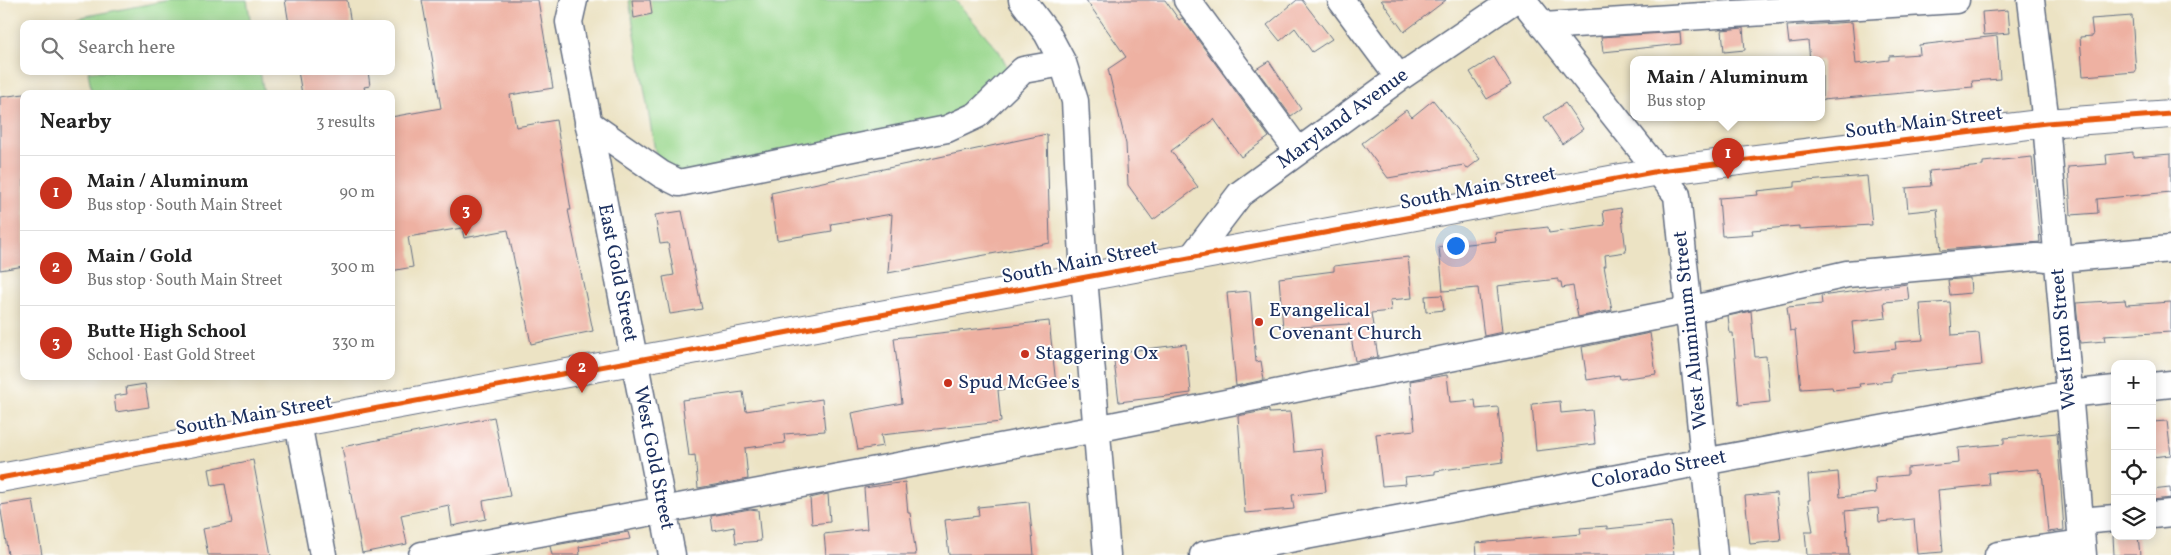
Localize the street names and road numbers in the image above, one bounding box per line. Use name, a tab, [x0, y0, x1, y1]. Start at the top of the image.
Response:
street label: Maryland Avenue	[1272, 62, 1414, 176]
street label: South Main Street	[1843, 99, 2005, 147]
street label: South Main Street	[1397, 160, 1559, 218]
street label: East Gold Street	[590, 201, 644, 345]
street label: West Aluminum Street	[1667, 229, 1715, 431]
street label: South Main Street	[999, 234, 1161, 292]
street label: West Iron Street	[2044, 267, 2084, 411]
street label: West Gold Street	[625, 384, 681, 532]
street label: South Main Street	[173, 388, 335, 444]
street label: Colorado Street	[1589, 443, 1729, 497]

